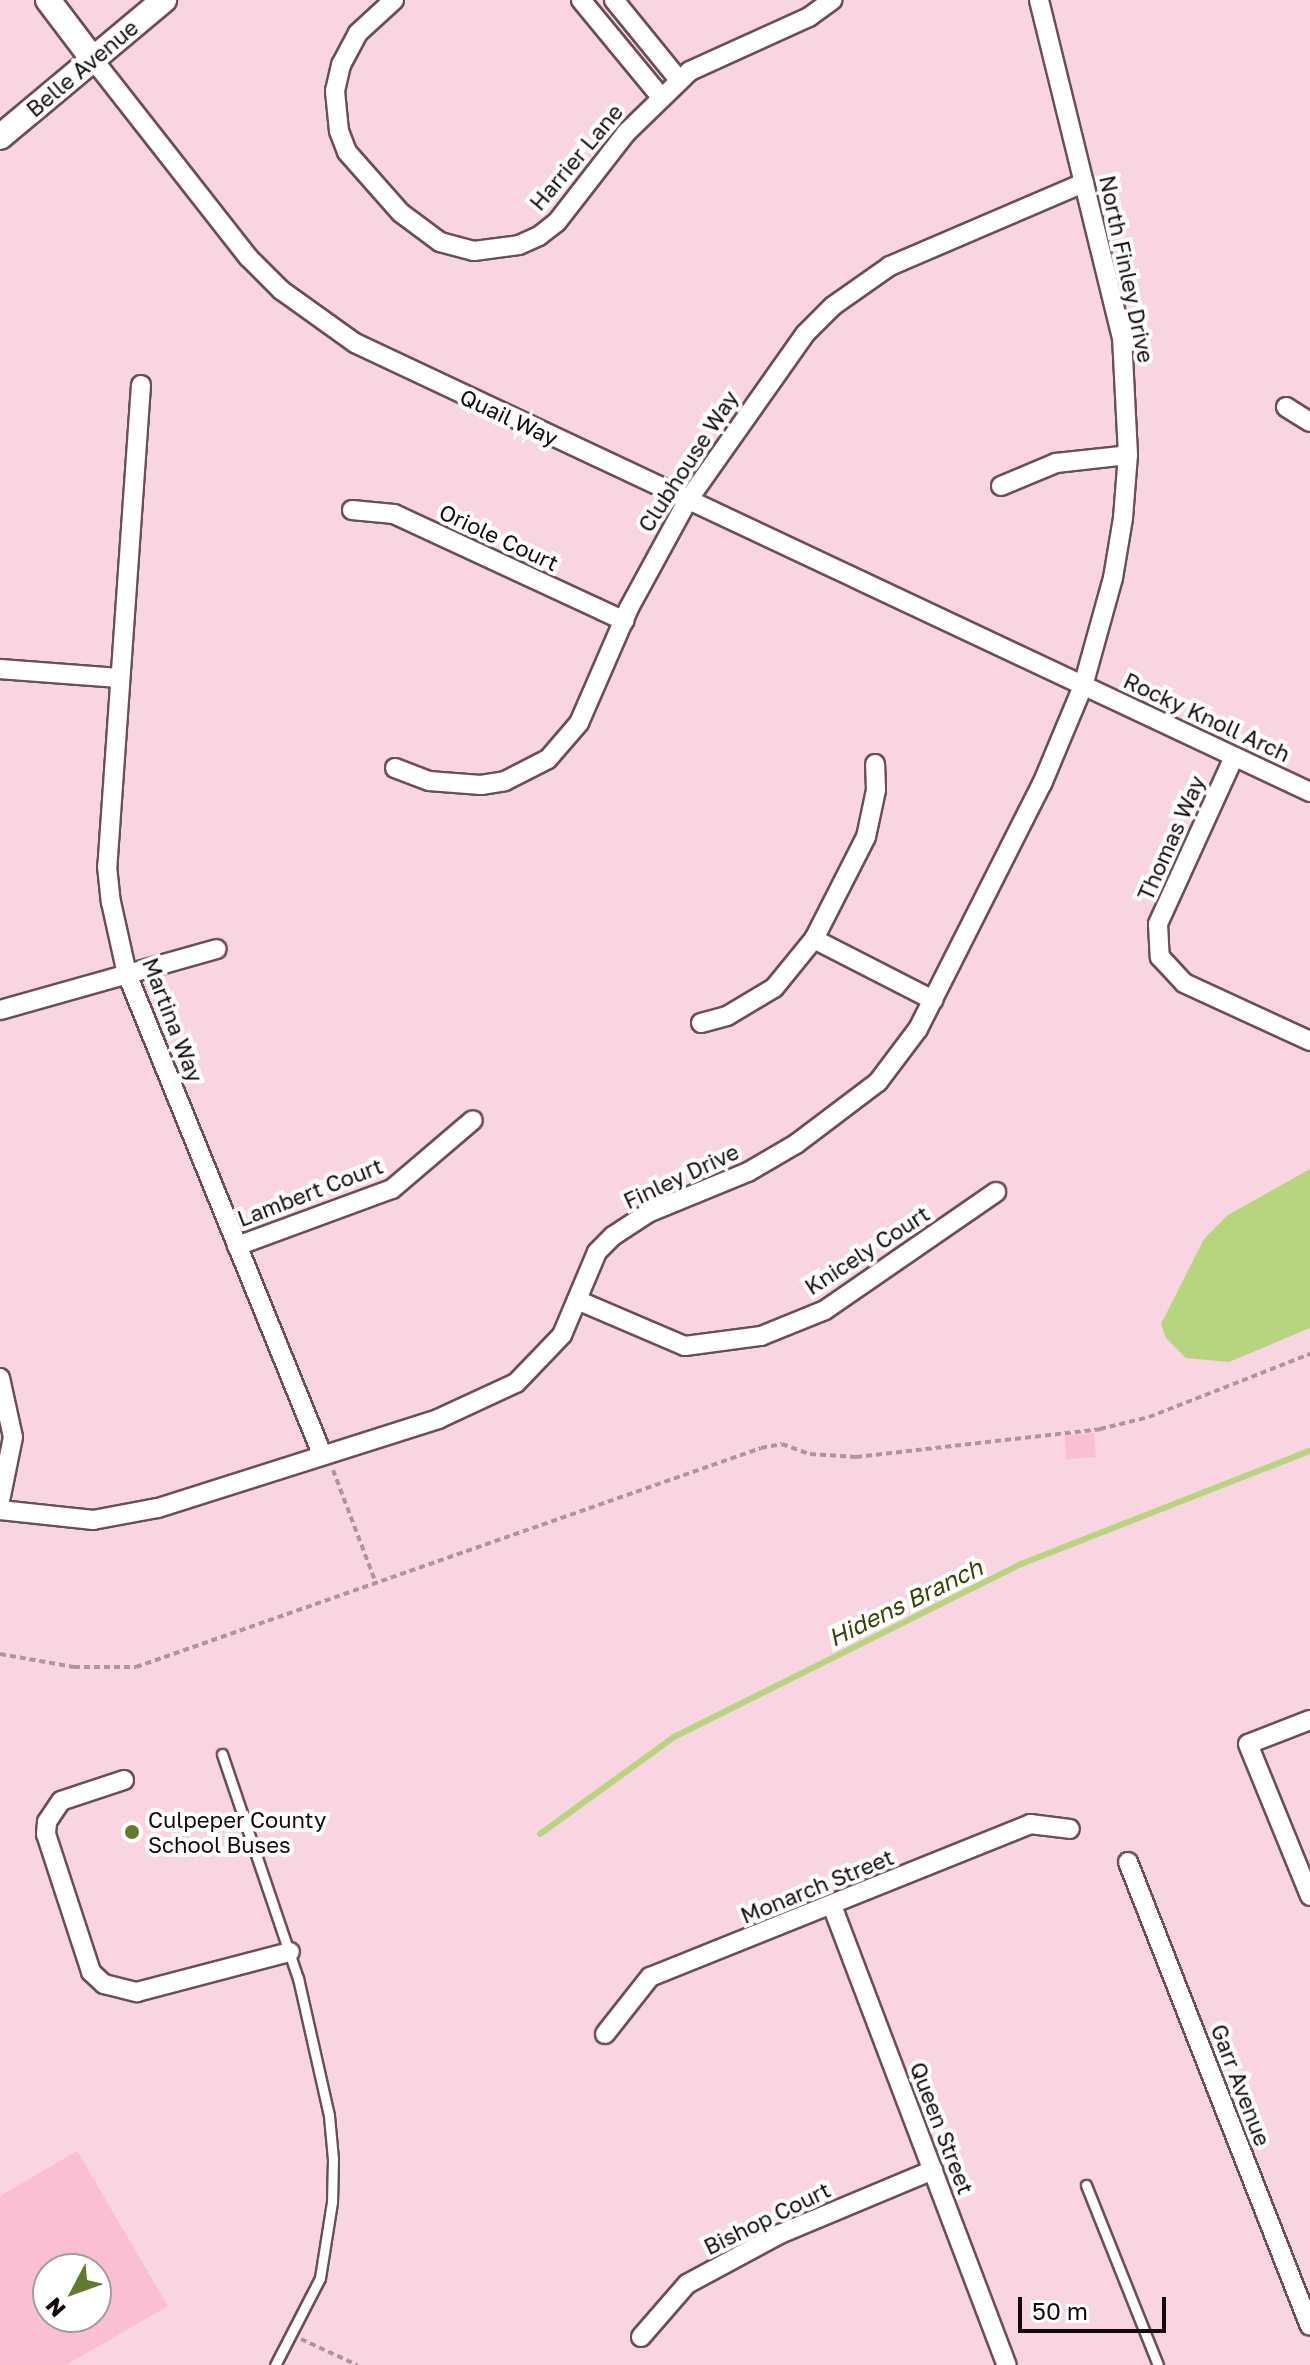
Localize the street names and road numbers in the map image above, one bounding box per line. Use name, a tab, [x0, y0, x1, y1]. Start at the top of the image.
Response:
street label: Belle Avenue	[21, 14, 143, 122]
street label: Harrier Lane	[524, 99, 628, 215]
street label: North Finley Drive	[1094, 173, 1160, 365]
street label: Quail Way	[456, 383, 562, 451]
street label: Clubhouse Way	[632, 385, 744, 537]
street label: Oriole Court	[435, 498, 563, 576]
street label: Rocky Knoll Arch	[1120, 667, 1294, 767]
street label: Thomas Way	[1132, 771, 1210, 905]
street label: Martina Way	[137, 954, 209, 1086]
street label: Finley Drive	[619, 1138, 743, 1214]
street label: Lambert Court	[234, 1152, 386, 1232]
street label: Knicely Court	[800, 1200, 934, 1300]
street label: Monarch Street	[737, 1843, 897, 1929]
street label: Garr Avenue	[1206, 2020, 1276, 2150]
street label: Queen Street	[905, 2058, 979, 2198]
street label: Bishop Court	[699, 2176, 835, 2260]

